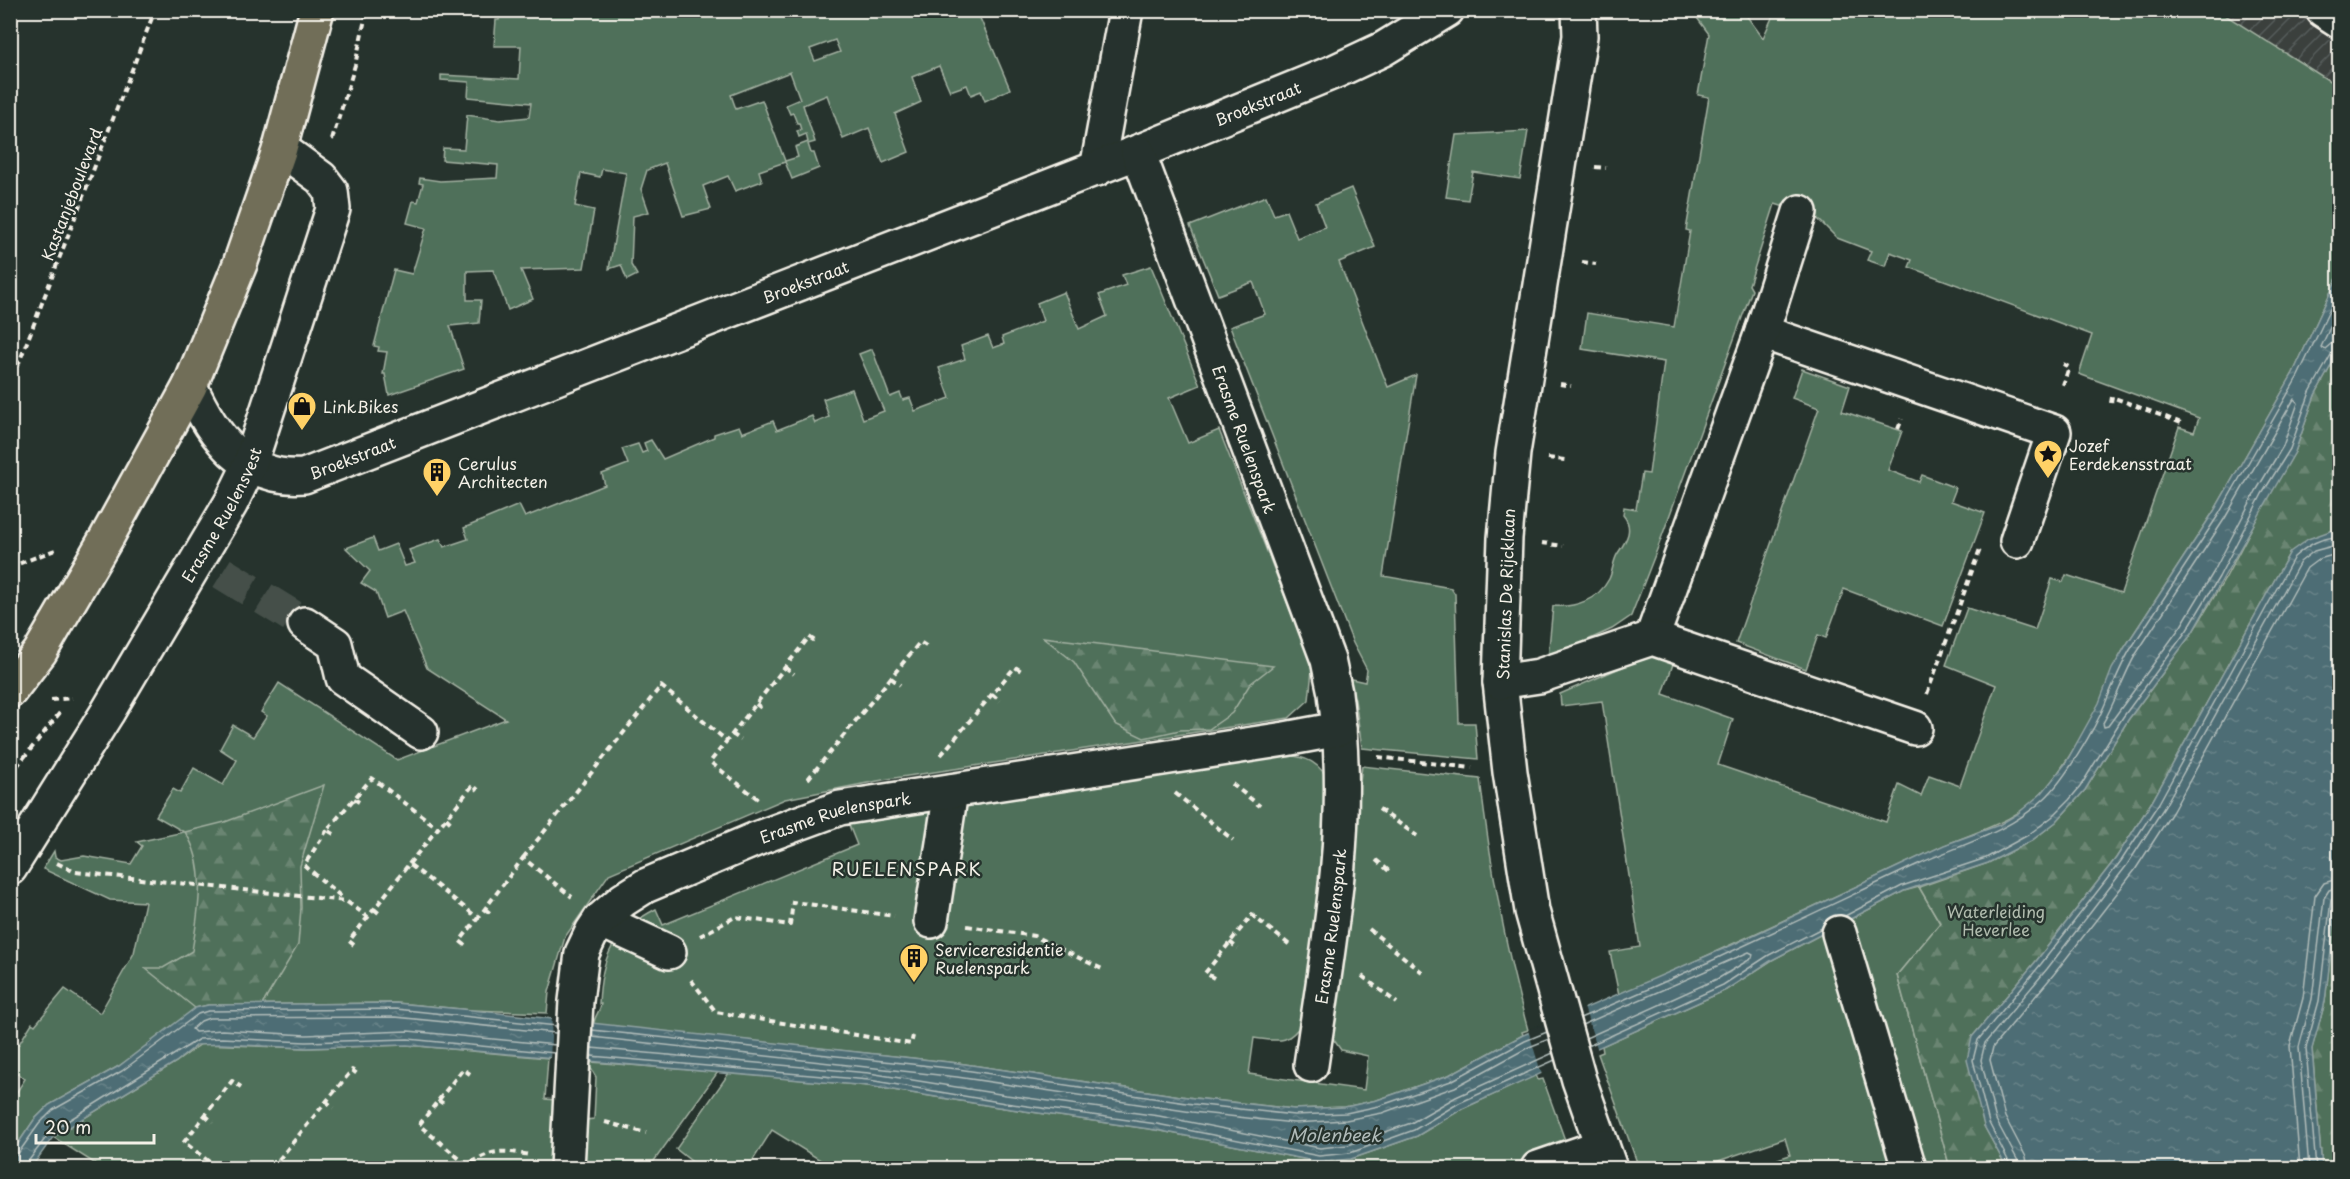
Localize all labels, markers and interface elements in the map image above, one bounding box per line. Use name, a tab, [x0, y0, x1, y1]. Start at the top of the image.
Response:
street label: Broekstraat	[1211, 75, 1305, 131]
street label: Kastanjeboulevard	[35, 124, 107, 264]
street label: Broekstraat	[758, 253, 852, 309]
street label: Erasme Ruelenspark	[1207, 361, 1283, 517]
shop icon: LinkBikes	[286, 390, 318, 432]
place label: LinkBikes	[323, 394, 398, 418]
street label: Broekstraat	[305, 429, 399, 485]
place label: Jozef Eerdekensstraat	[2069, 433, 2192, 475]
place icon: Jozef Eerdekensstraat	[2032, 438, 2064, 480]
street label: Erasme Ruelensvest	[175, 444, 267, 587]
place label: Cerulus Architecten	[458, 451, 548, 493]
building icon: Cerulus Architecten	[421, 456, 453, 498]
street label: Stanislas De Rijcklaan	[1490, 508, 1520, 680]
street label: Erasme Ruelenspark	[756, 785, 913, 849]
street label: Erasme Ruelenspark	[1308, 847, 1351, 1006]
district label: RUELENSPARK	[832, 855, 982, 882]
park label: Waterleiding Heverlee	[1947, 899, 2045, 941]
place label: Serviceresidentie Ruelenspark	[935, 937, 1063, 979]
building icon: Serviceresidentie Ruelenspark	[898, 942, 930, 984]
scale bar	[36, 1107, 154, 1145]
text: 20 m	[45, 1113, 91, 1140]
water label: Molenbeek	[1289, 1121, 1382, 1148]

